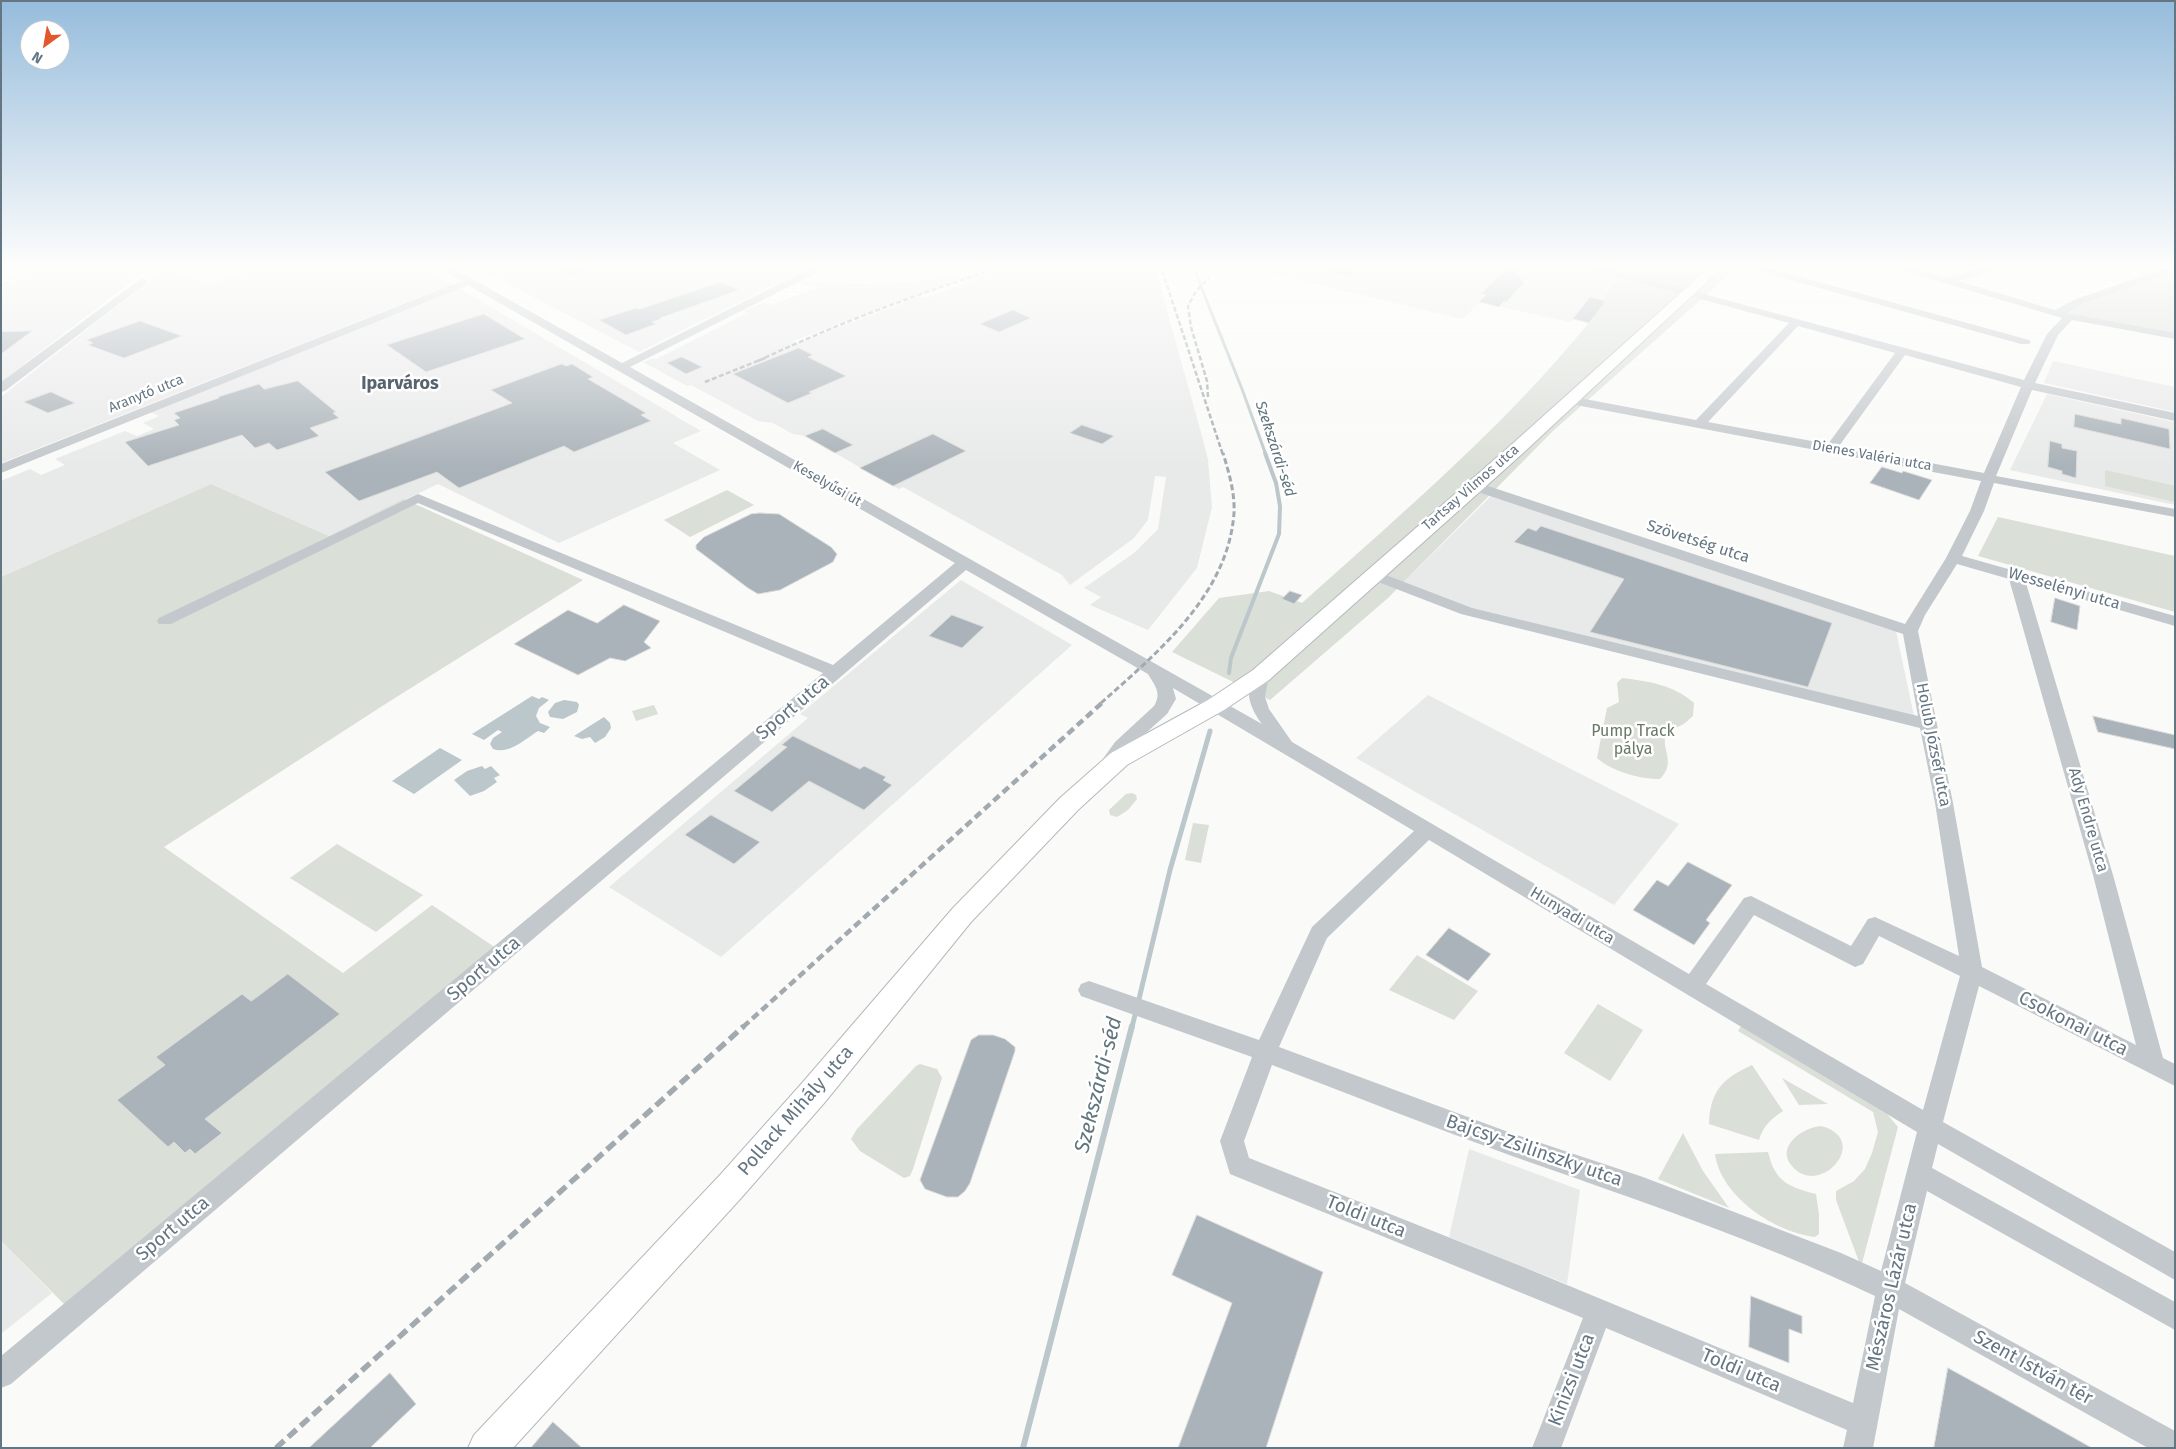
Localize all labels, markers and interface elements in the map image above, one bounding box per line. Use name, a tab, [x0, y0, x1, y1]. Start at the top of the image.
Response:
north arrow	[20, 20, 70, 70]
text: N	[29, 48, 46, 67]
street label: Aranytó utca	[106, 371, 186, 417]
district label: Iparváros	[361, 373, 439, 395]
water label: Szekszárdi-séd	[1251, 399, 1299, 499]
street label: Dienes Valéria utca	[1811, 437, 1933, 475]
street label: Tartsay Vilmos utca	[1419, 441, 1523, 535]
street label: Keselyűsi út	[790, 458, 864, 510]
street label: Szövetség utca	[1644, 516, 1752, 568]
street label: Wesselényi utca	[2006, 564, 2122, 614]
street label: Sport utca	[752, 671, 834, 745]
street label: Holub József utca	[1912, 681, 1954, 809]
park label: Pump Track pálya	[1591, 722, 1675, 760]
street label: Ady Endre utca	[2064, 765, 2112, 875]
street label: Hunyadi utca	[1526, 883, 1618, 949]
street label: Sport utca	[443, 932, 525, 1006]
street label: Csokonai utca	[2014, 987, 2132, 1061]
water label: Szekszárdi-séd	[1070, 1014, 1128, 1156]
street label: Pollack Mihály utca	[733, 1041, 859, 1181]
street label: Bajcsy-Zsilinszky utca	[1443, 1110, 1625, 1192]
street label: Toldi utca	[1323, 1191, 1409, 1243]
street label: Sport utca	[132, 1192, 214, 1266]
street label: Mészáros Lázár utca	[1862, 1201, 1922, 1373]
street label: Szent István tér	[1969, 1326, 2097, 1410]
street label: Kinizsi utca	[1544, 1330, 1600, 1430]
street label: Toldi utca	[1698, 1344, 1784, 1398]

